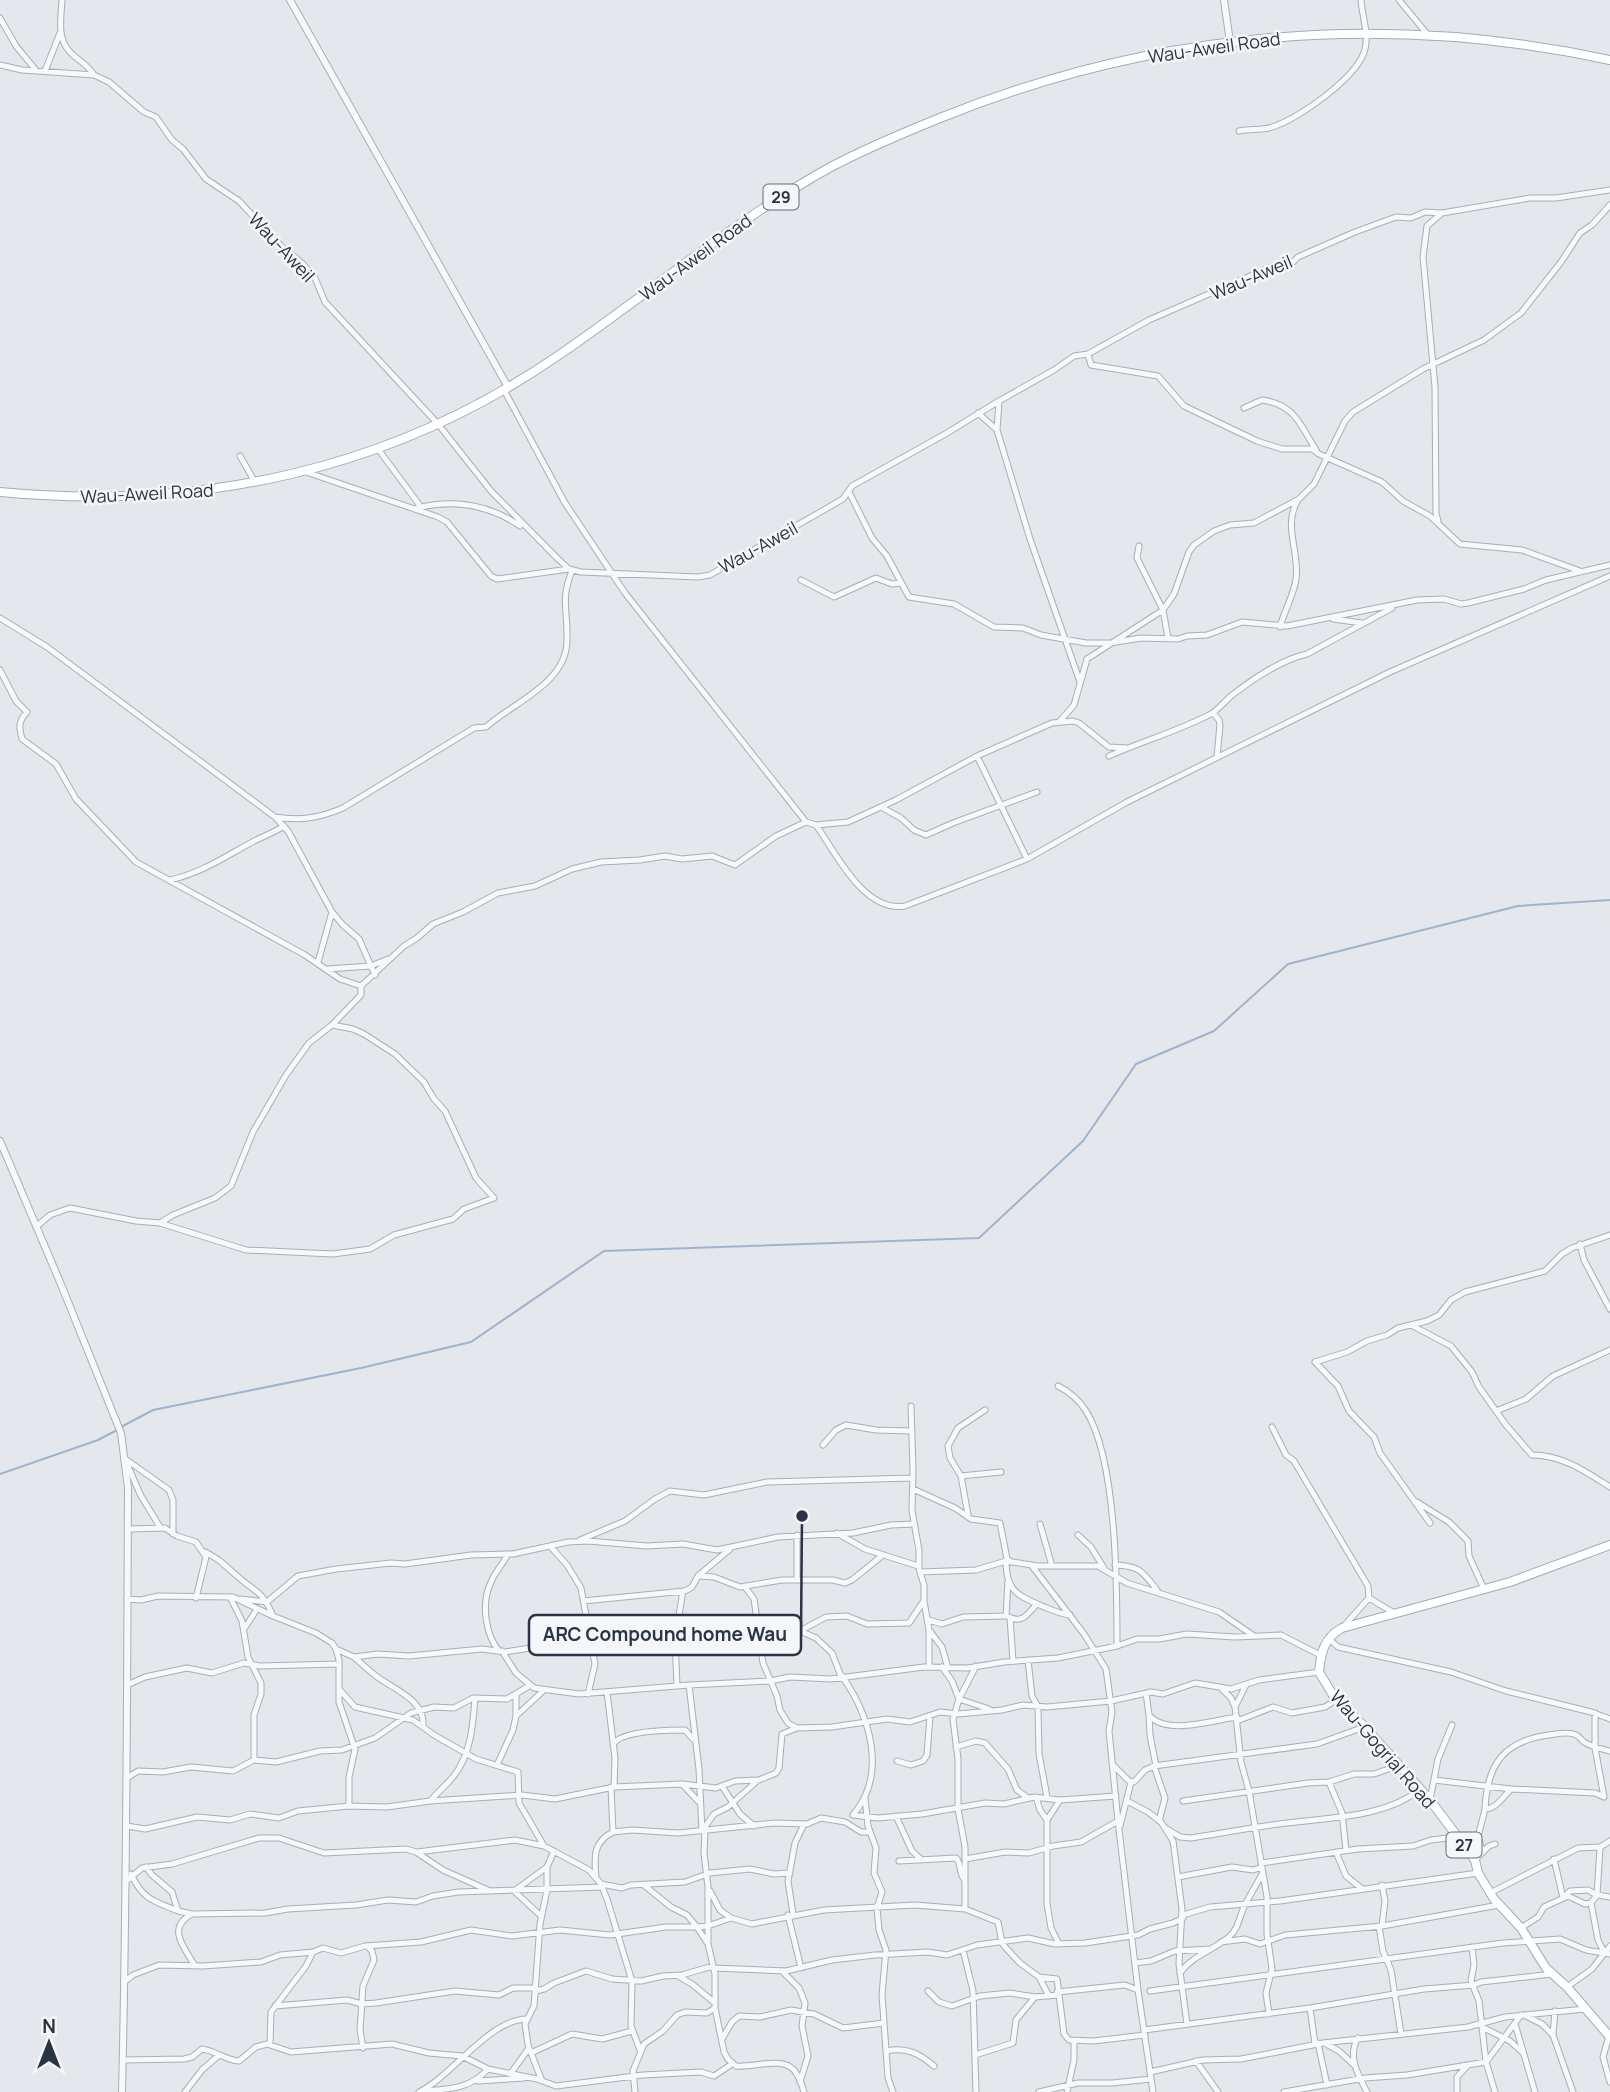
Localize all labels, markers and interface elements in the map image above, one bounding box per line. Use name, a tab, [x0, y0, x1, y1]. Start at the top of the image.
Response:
street label: Wau-Aweil Road	[1146, 26, 1282, 68]
road number: 29	[764, 184, 798, 210]
street label: Wau-Aweil	[244, 207, 320, 287]
street label: Wau-Aweil Road	[634, 208, 756, 306]
street label: Wau-Aweil	[1206, 249, 1296, 305]
street label: Wau-Aweil Road	[80, 478, 214, 508]
street label: Wau-Aweil	[714, 515, 802, 579]
callout: ARC Compound home Wau	[529, 1615, 801, 1655]
text: ARC Compound home Wau	[543, 1621, 787, 1647]
street label: Wau-Gogrial Road	[1325, 1685, 1441, 1813]
road number: 27	[1446, 1832, 1482, 1857]
north arrow	[14, 2008, 84, 2078]
text: N	[42, 2013, 56, 2039]

